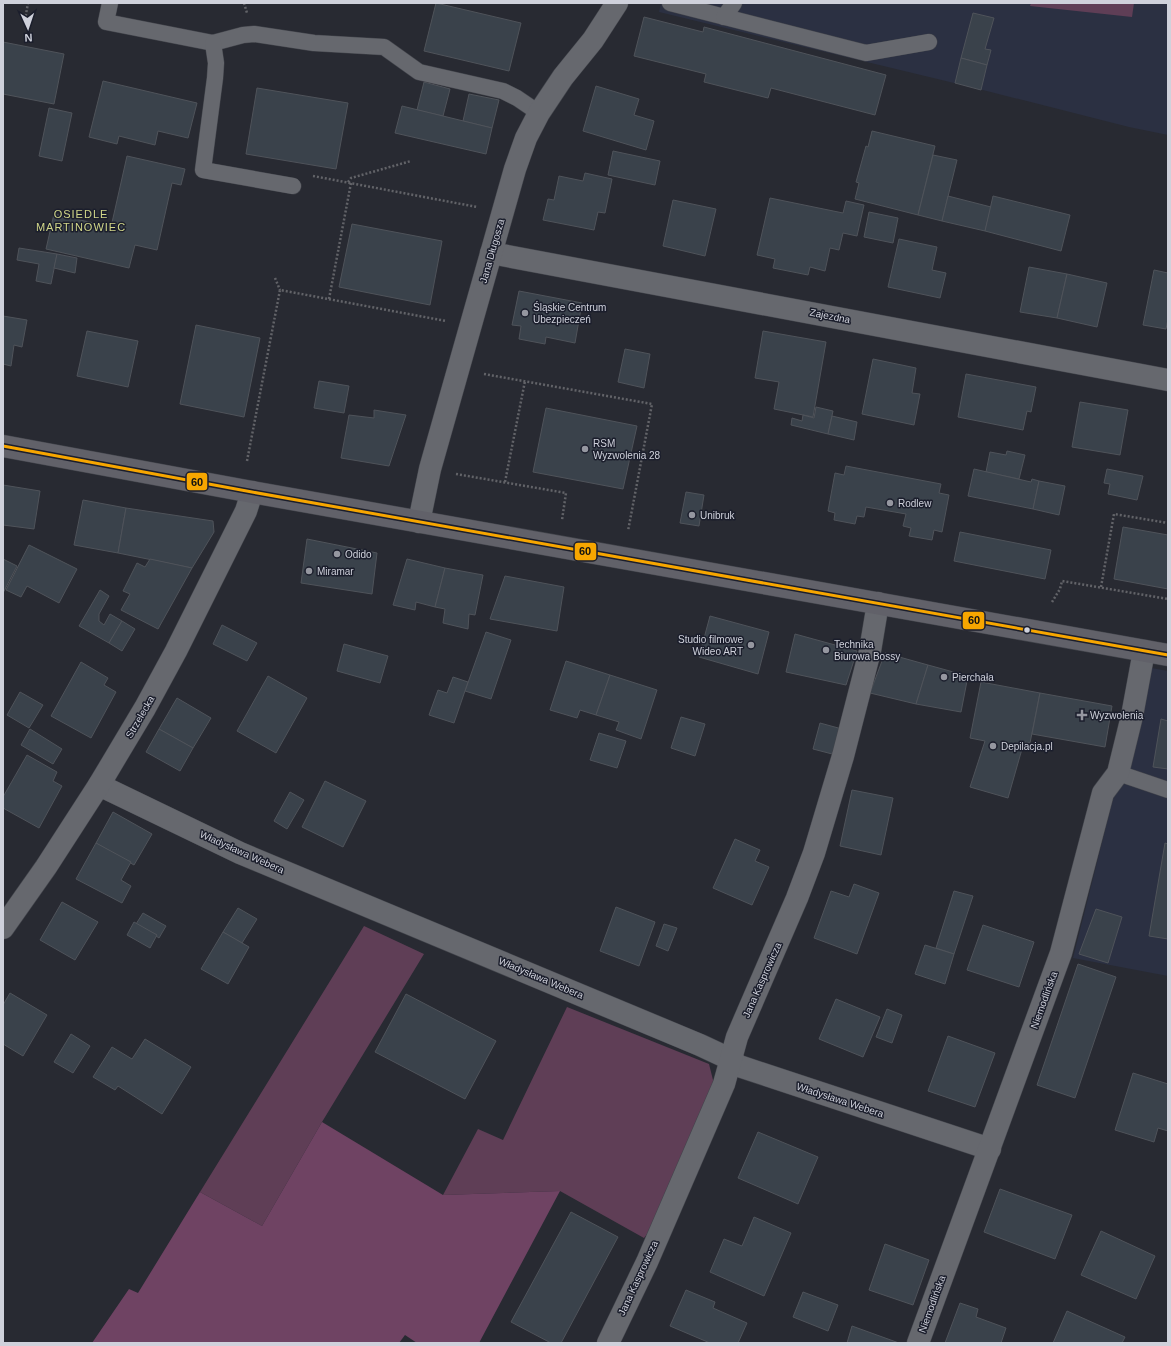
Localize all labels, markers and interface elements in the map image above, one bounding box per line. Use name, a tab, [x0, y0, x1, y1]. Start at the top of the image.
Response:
north arrow	[8, 8, 48, 48]
text: N	[24, 32, 33, 44]
district label: OSIEDLE MARTINOWIEC	[36, 208, 126, 233]
street label: Jana Długosza	[478, 217, 507, 284]
place label: Śląskie Centrum Ubezpieczeń	[533, 301, 606, 325]
street label: Zajezdna	[809, 307, 852, 325]
marker: Śląskie Centrum Ubezpieczeń	[520, 308, 530, 318]
place label: RSM Wyzwolenia 28	[593, 438, 661, 461]
marker: RSM Wyzwolenia 28	[580, 444, 590, 454]
line badge: 60	[186, 472, 208, 491]
text: 60	[191, 476, 203, 488]
marker: Rodlew	[885, 498, 895, 508]
place label: Rodlew	[898, 498, 932, 509]
marker: Unibruk	[687, 510, 697, 520]
place label: Unibruk	[700, 510, 735, 521]
line badge: 60	[574, 542, 597, 561]
text: 60	[579, 545, 591, 557]
marker: Odido	[332, 549, 342, 559]
place label: Odido	[345, 549, 372, 560]
marker: Miramar	[304, 566, 314, 576]
place label: Miramar	[317, 566, 354, 577]
line badge: 60	[962, 611, 985, 630]
text: 60	[968, 614, 980, 626]
unlabelled marker	[1022, 625, 1032, 635]
place label: Studio filmowe Wideo ART	[678, 634, 743, 657]
place label: Technika Biurowa Bossy	[834, 639, 900, 662]
marker: Studio filmowe Wideo ART	[746, 640, 756, 650]
marker: Technika Biurowa Bossy	[821, 645, 831, 655]
marker: Pierchała	[939, 672, 949, 682]
place label: Pierchała	[952, 672, 994, 683]
street label: Strzelecka	[124, 694, 157, 740]
marker: Wyzwolenia	[1077, 710, 1087, 720]
place label: Wyzwolenia	[1090, 710, 1144, 721]
marker: Depilacja.pl	[988, 741, 998, 751]
place label: Depilacja.pl	[1001, 741, 1053, 752]
street label: Władysława Webera	[198, 828, 286, 876]
street label: Jana Kasprowicza	[740, 940, 784, 1019]
street label: Władysława Webera	[497, 955, 585, 1001]
street label: Niemodlińska	[1029, 970, 1060, 1030]
street label: Władysława Webera	[795, 1081, 885, 1119]
street label: Jana Kasprowicza	[616, 1239, 660, 1317]
street label: Niemodlińska	[917, 1274, 948, 1334]

